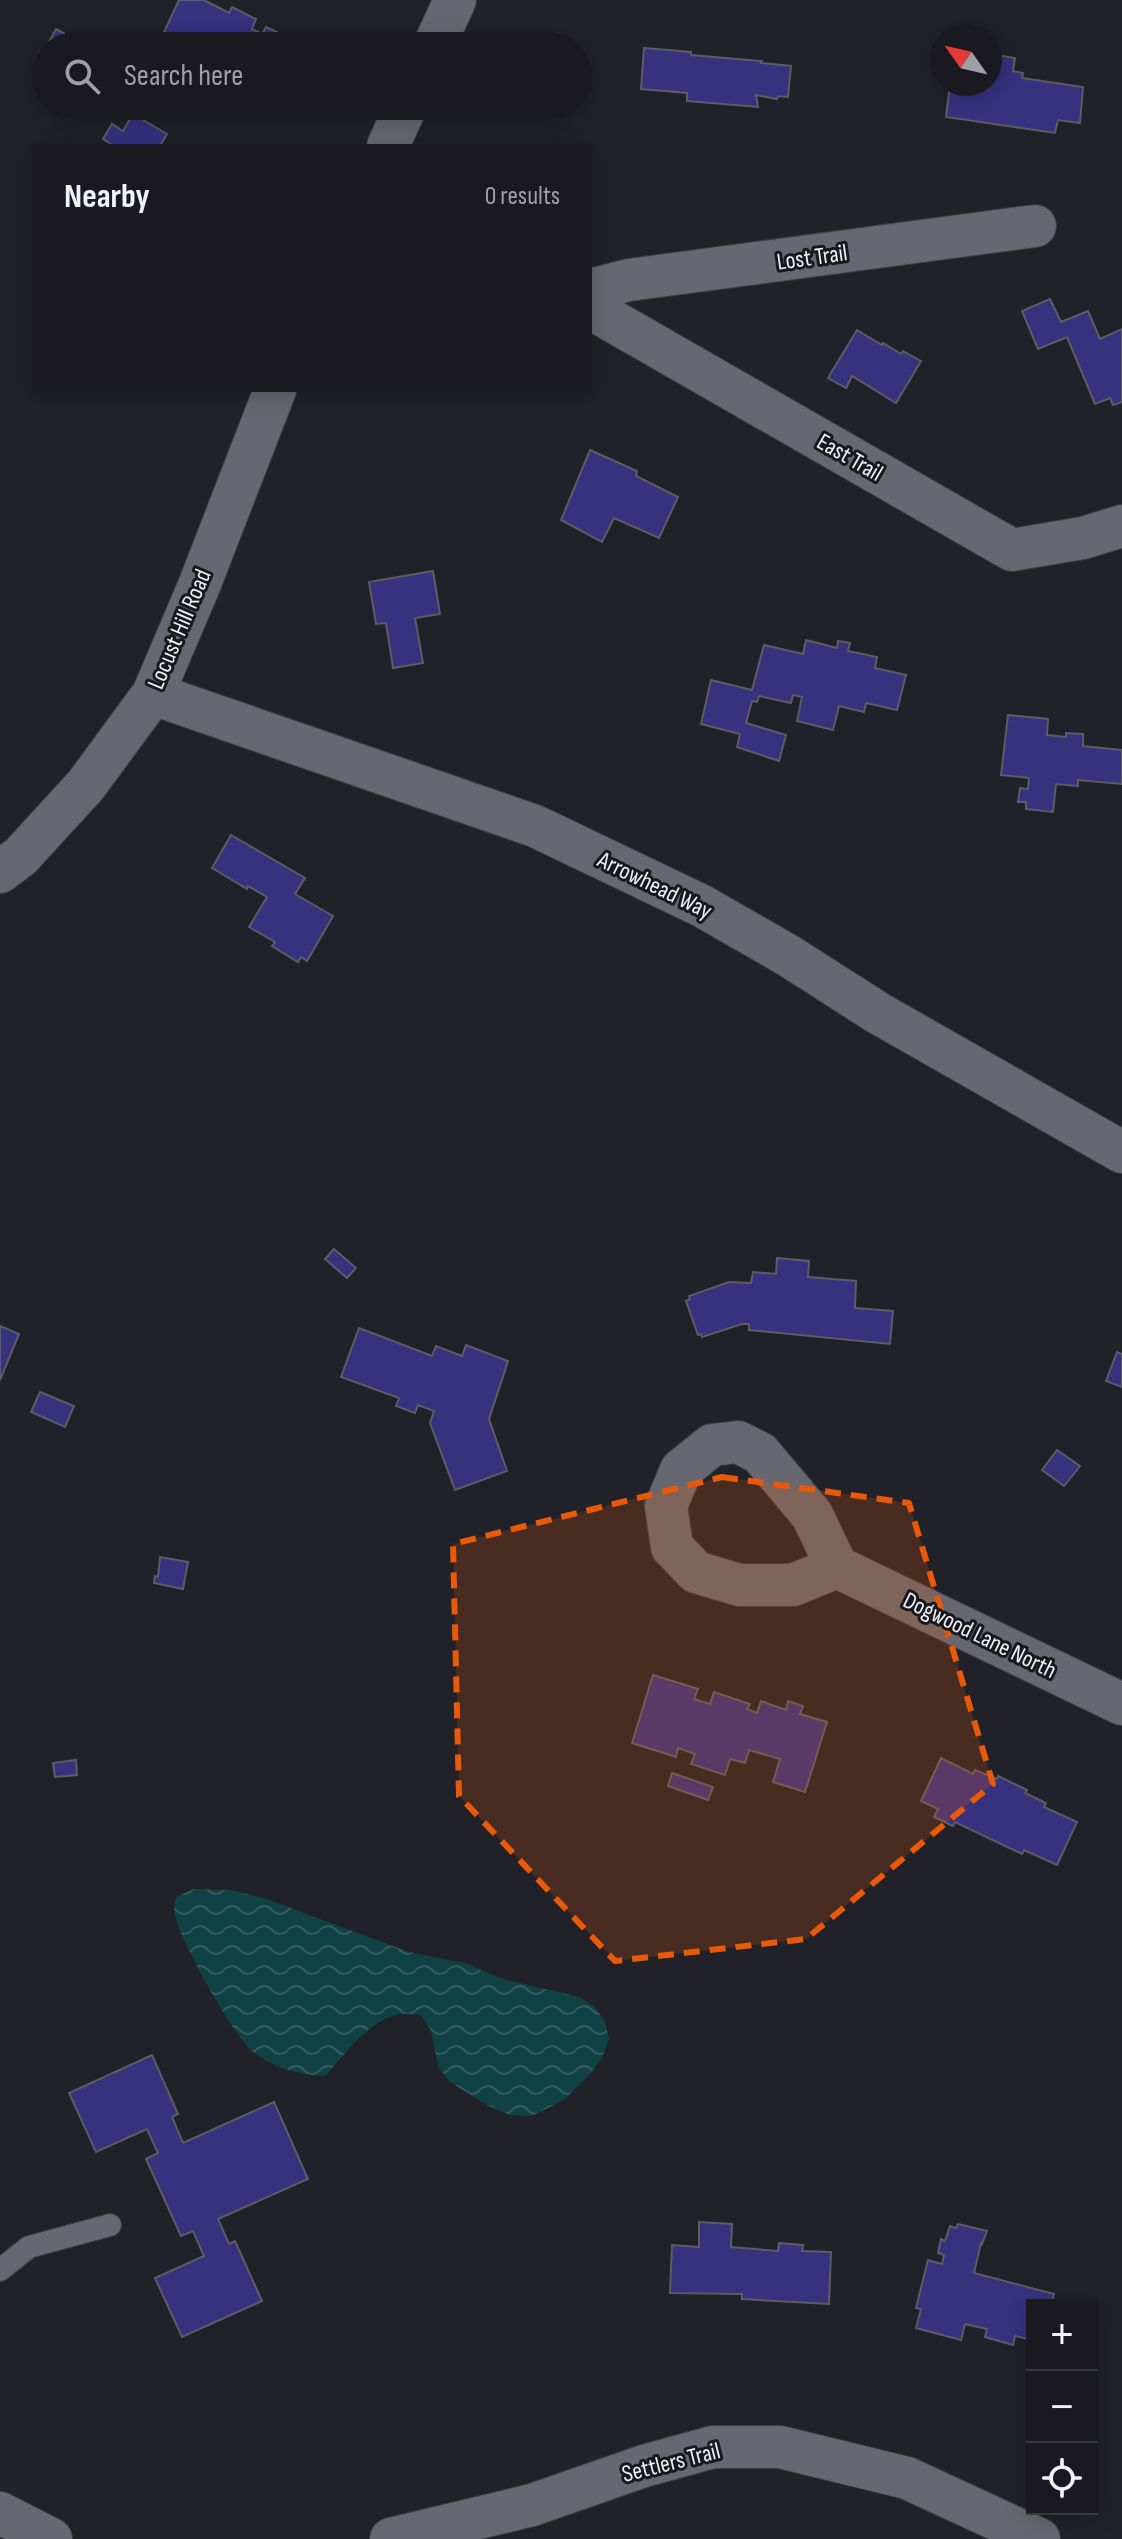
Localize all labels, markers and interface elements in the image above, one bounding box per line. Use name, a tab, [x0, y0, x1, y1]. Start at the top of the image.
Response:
north arrow	[930, 24, 1002, 96]
search box	[32, 32, 592, 120]
icon: search	[60, 54, 104, 98]
text: Search here	[124, 58, 243, 94]
text: Nearby	[64, 176, 150, 217]
text: 0 results	[485, 181, 560, 212]
street label: Lost Trail	[775, 238, 849, 277]
street label: East Trail	[812, 427, 888, 488]
street label: Locust Hill Road	[141, 565, 218, 693]
street label: Arrowhead Way	[592, 845, 717, 926]
street label: Dogwood Lane North	[898, 1586, 1061, 1685]
map controls	[1026, 2299, 1098, 2515]
button: +	[1026, 2299, 1098, 2371]
button: −	[1026, 2371, 1098, 2443]
street label: Settlers Trail	[619, 2436, 723, 2489]
button: locate	[1026, 2443, 1098, 2515]

